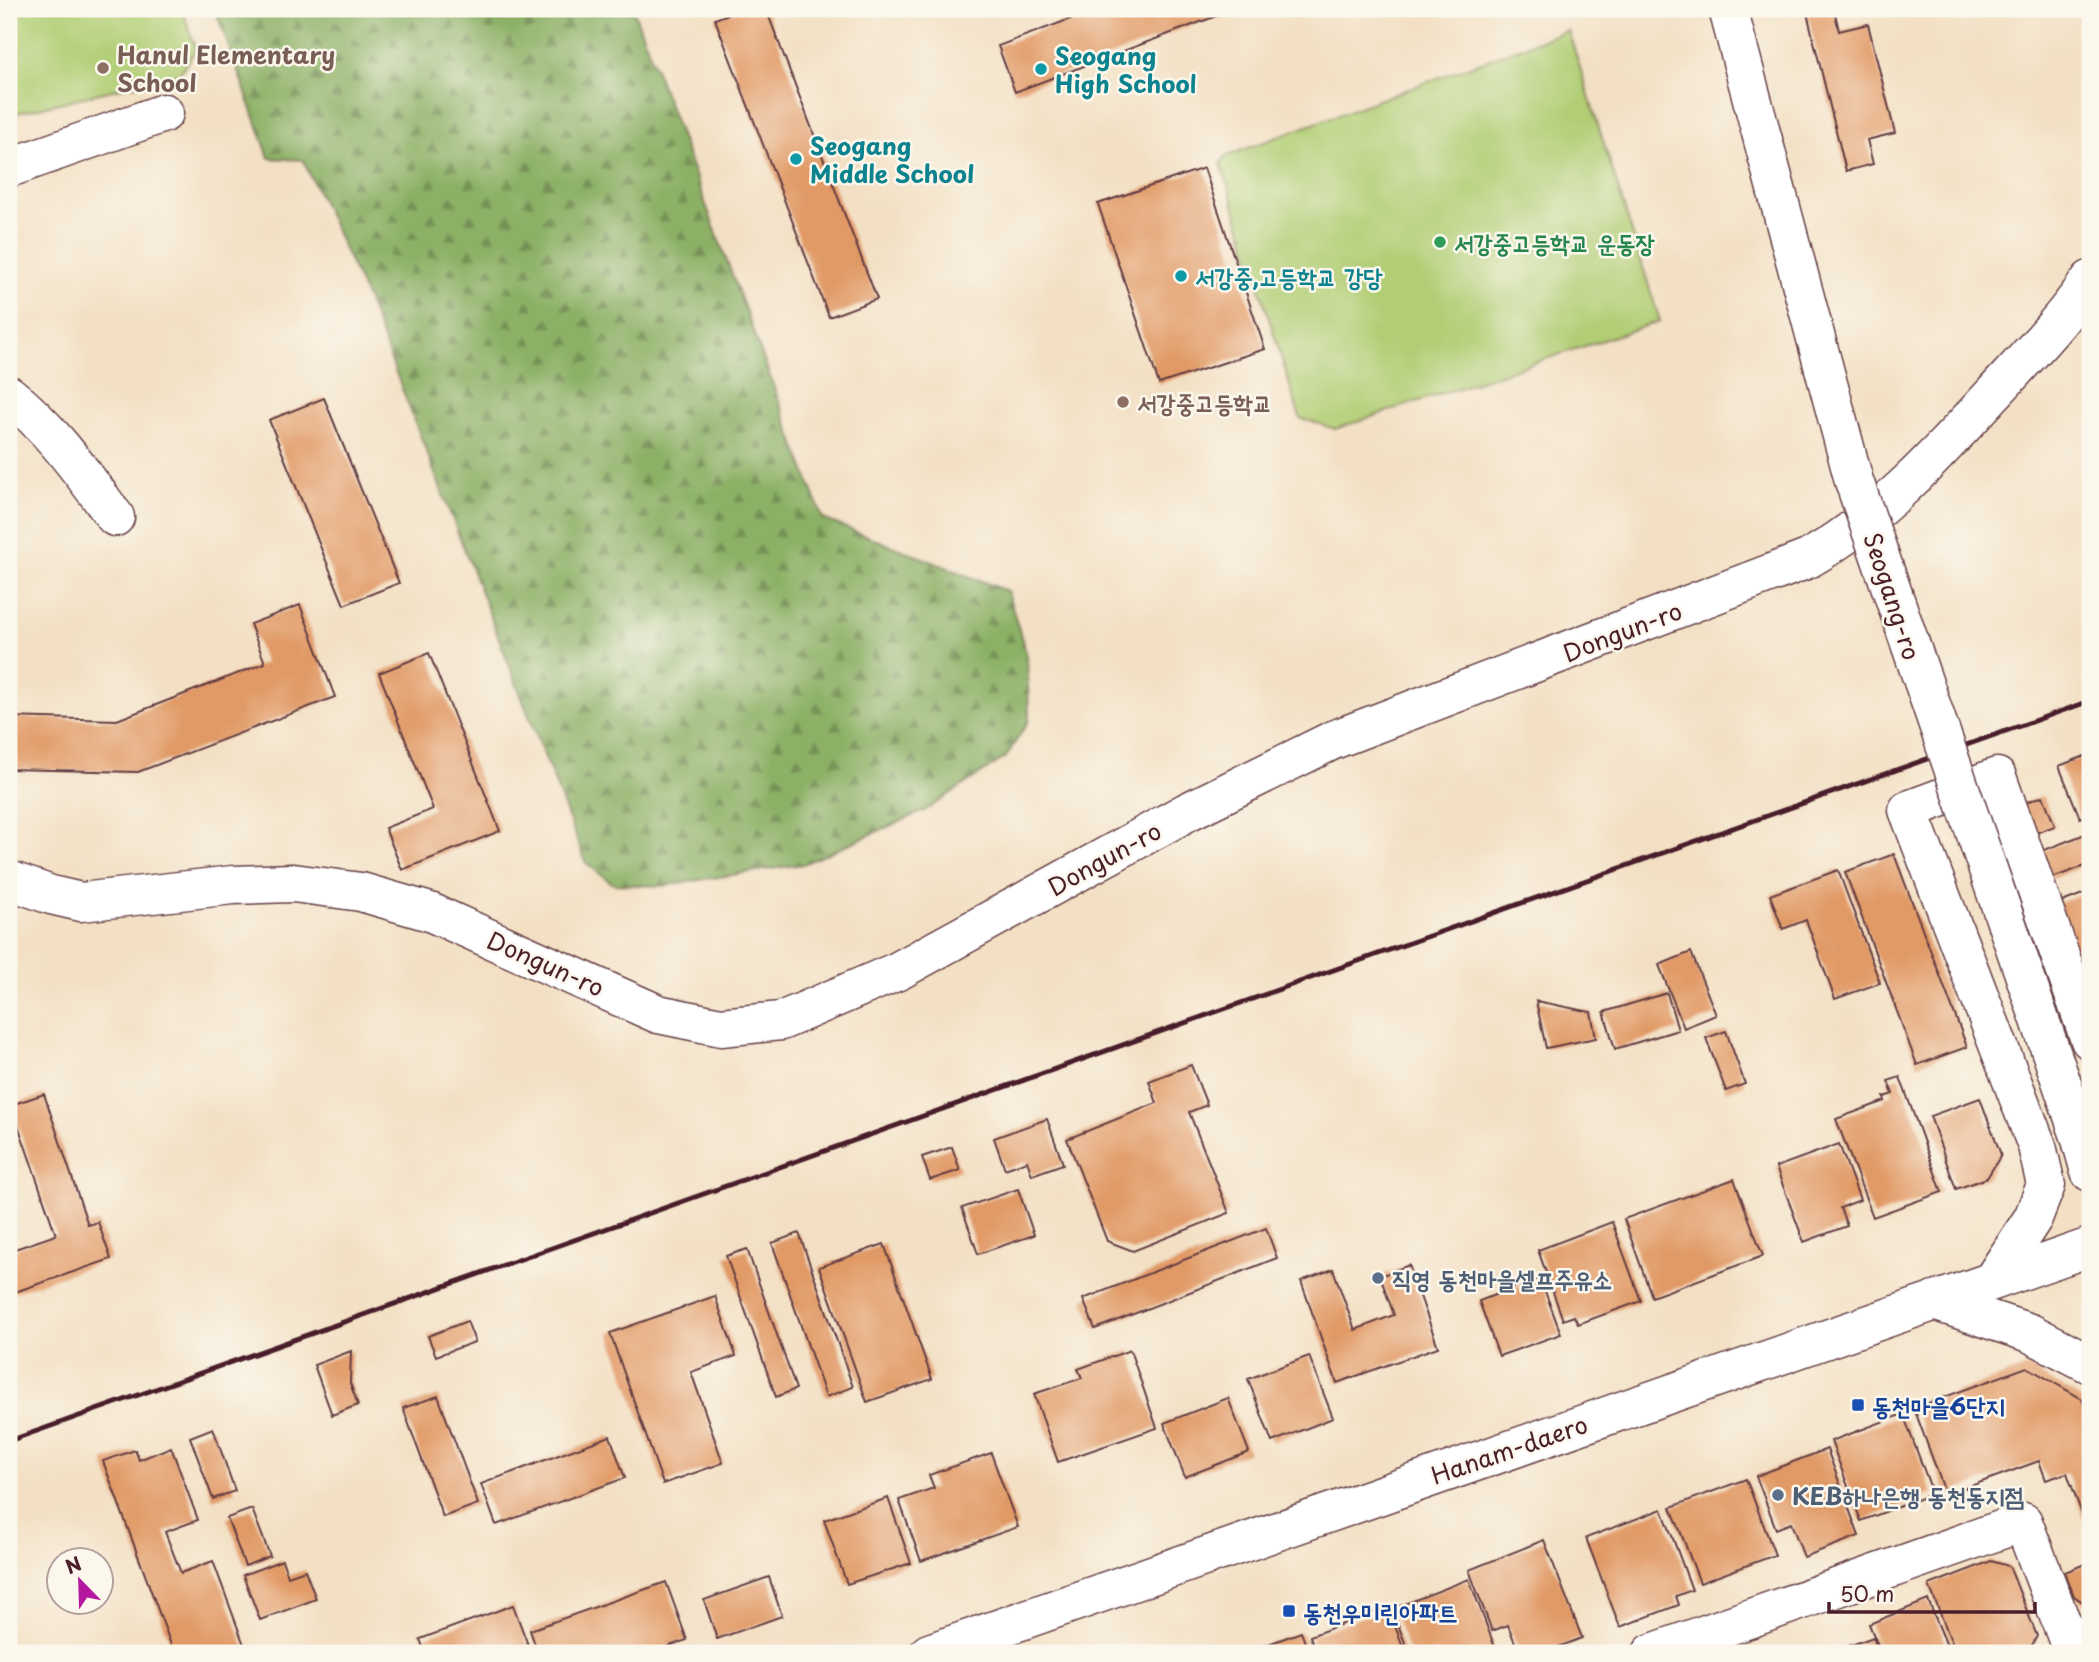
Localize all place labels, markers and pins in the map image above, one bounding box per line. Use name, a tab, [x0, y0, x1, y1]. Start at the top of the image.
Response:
place label: Hanul Elementary School	[117, 36, 335, 100]
place label: Seogang High School	[1055, 37, 1197, 101]
marker: Hanul Elementary School	[95, 60, 111, 76]
marker: Seogang High School	[1033, 61, 1049, 77]
place label: Seogang Middle School	[810, 127, 974, 191]
marker: Seogang Middle School	[788, 151, 804, 167]
place label: 서강중고등학교 운동장	[1454, 224, 1656, 260]
marker: 서강중고등학교 운동장	[1432, 234, 1448, 250]
place label: 서강중,고등학교 강당	[1195, 258, 1383, 294]
marker: 서강중,고등학교 강당	[1173, 268, 1189, 284]
place label: 서강중고등학교	[1137, 384, 1272, 420]
marker: 서강중고등학교	[1115, 394, 1131, 410]
place label: 직영 동천마을셀프주유소	[1392, 1260, 1612, 1296]
marker: 직영 동천마을셀프주유소	[1370, 1270, 1386, 1286]
place label: 동천마을6단지	[1872, 1387, 2005, 1423]
marker: 동천마을6단지	[1850, 1397, 1866, 1413]
place label: KEB하나은행 동천동지점	[1792, 1477, 2024, 1513]
marker: KEB하나은행 동천동지점	[1770, 1487, 1786, 1503]
place label: 동천우미린아파트	[1303, 1593, 1458, 1629]
marker: 동천우미린아파트	[1281, 1603, 1297, 1619]

